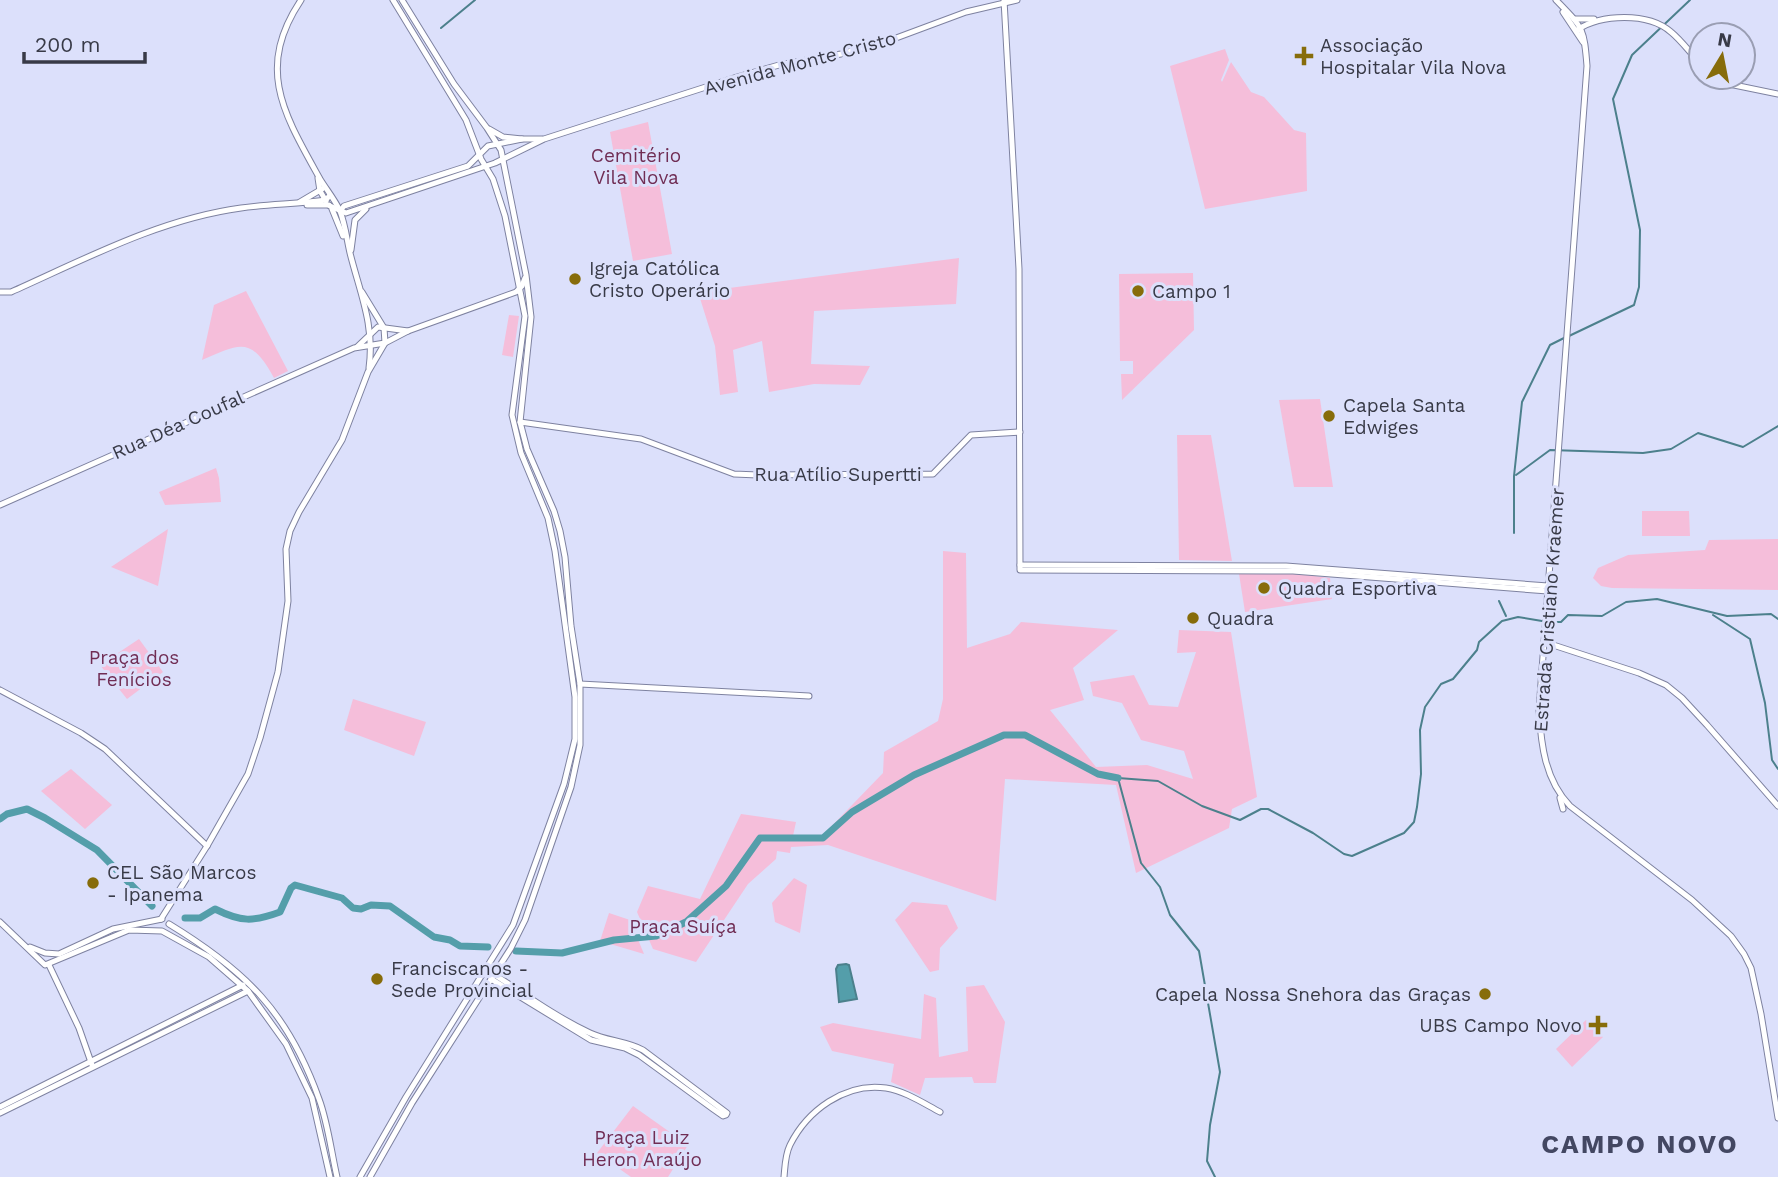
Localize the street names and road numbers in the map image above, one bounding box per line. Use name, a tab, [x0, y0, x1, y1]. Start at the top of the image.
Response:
street label: Avenida Monte Cristo	[701, 26, 899, 100]
street label: Rua Déa Coufal	[108, 386, 248, 464]
street label: Rua Atílio Supertti	[754, 463, 922, 486]
street label: Estrada Cristiano Kraemer	[1529, 487, 1569, 733]

